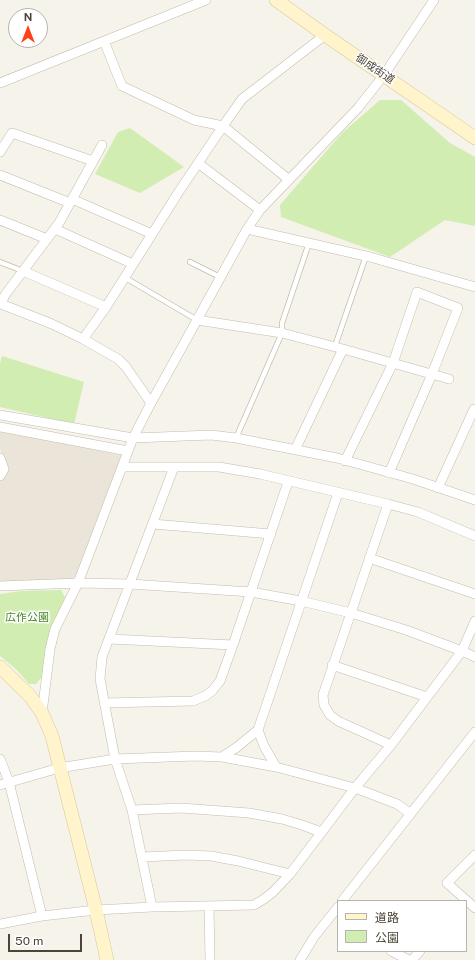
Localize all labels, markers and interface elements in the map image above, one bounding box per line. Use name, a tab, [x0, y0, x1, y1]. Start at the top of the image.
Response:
north arrow	[8, 8, 48, 48]
text: N	[24, 11, 32, 23]
street label: 御成街道	[353, 51, 397, 87]
park label: 広作公園	[5, 611, 49, 625]
legend	[337, 900, 467, 952]
text: 道路	[375, 911, 399, 925]
scale bar	[10, 926, 84, 952]
text: 公園	[375, 931, 399, 945]
text: 50 m	[15, 934, 43, 948]

